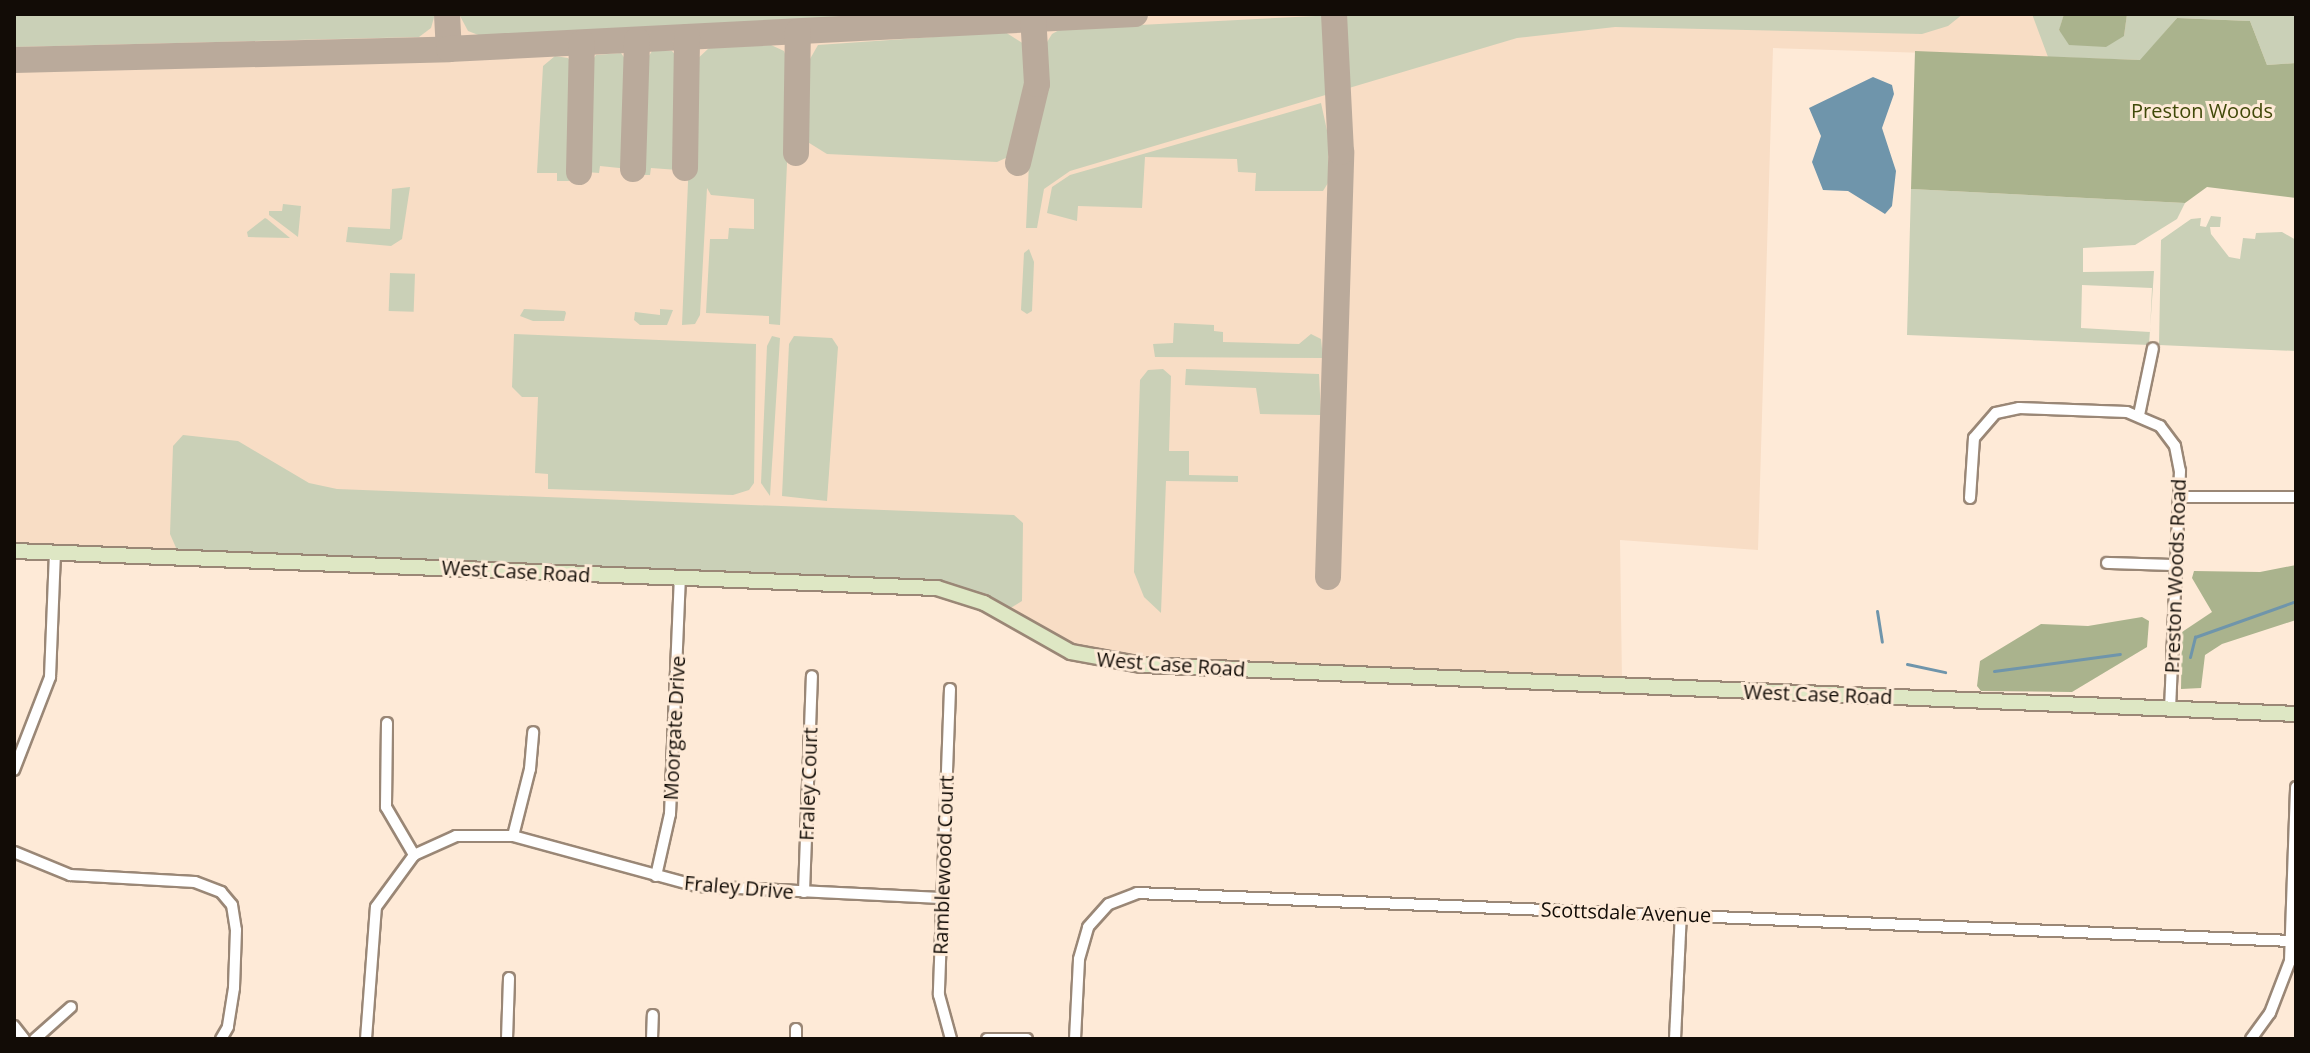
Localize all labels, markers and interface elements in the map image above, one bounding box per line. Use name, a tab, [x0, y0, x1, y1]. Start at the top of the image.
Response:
park label: Preston Woods	[2131, 98, 2273, 122]
street label: Preston Woods Road	[2160, 478, 2190, 674]
street label: West Case Road	[441, 555, 591, 587]
street label: West Case Road	[1096, 647, 1246, 681]
street label: Moorgate Drive	[658, 655, 690, 801]
street label: West Case Road	[1743, 679, 1893, 709]
street label: Fraley Court	[794, 727, 822, 841]
street label: Ramblewood Court	[928, 775, 958, 955]
street label: Fraley Drive	[683, 870, 795, 904]
street label: Scottsdale Avenue	[1540, 897, 1712, 927]

